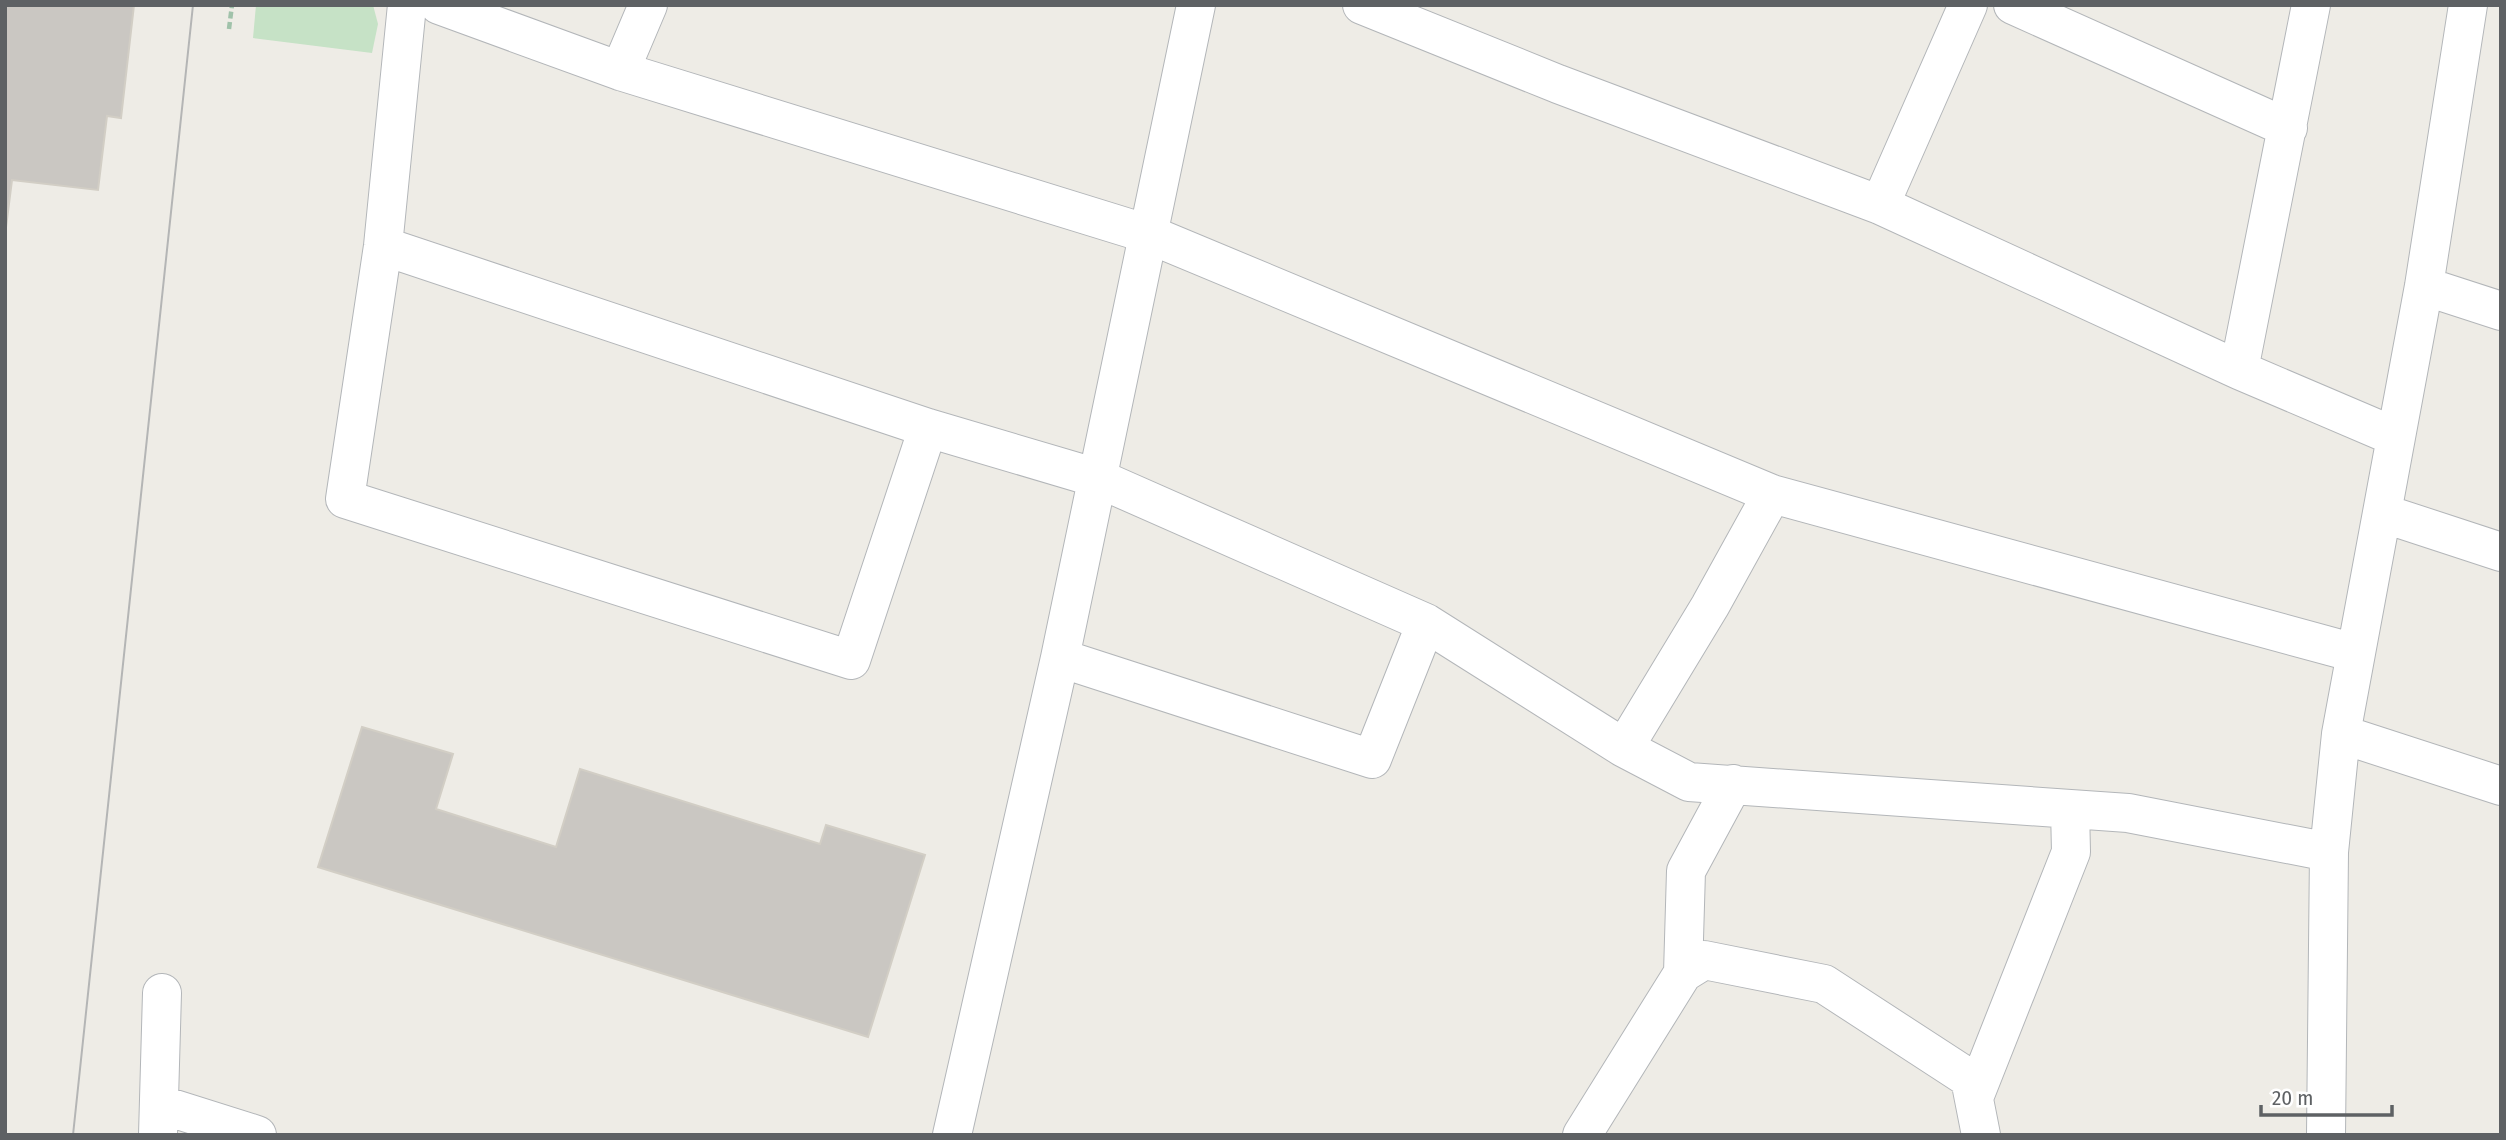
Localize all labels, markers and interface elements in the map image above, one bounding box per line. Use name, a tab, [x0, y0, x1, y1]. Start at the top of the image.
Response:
scale bar	[2261, 1074, 2392, 1118]
text: 20 m	[2272, 1085, 2313, 1111]

